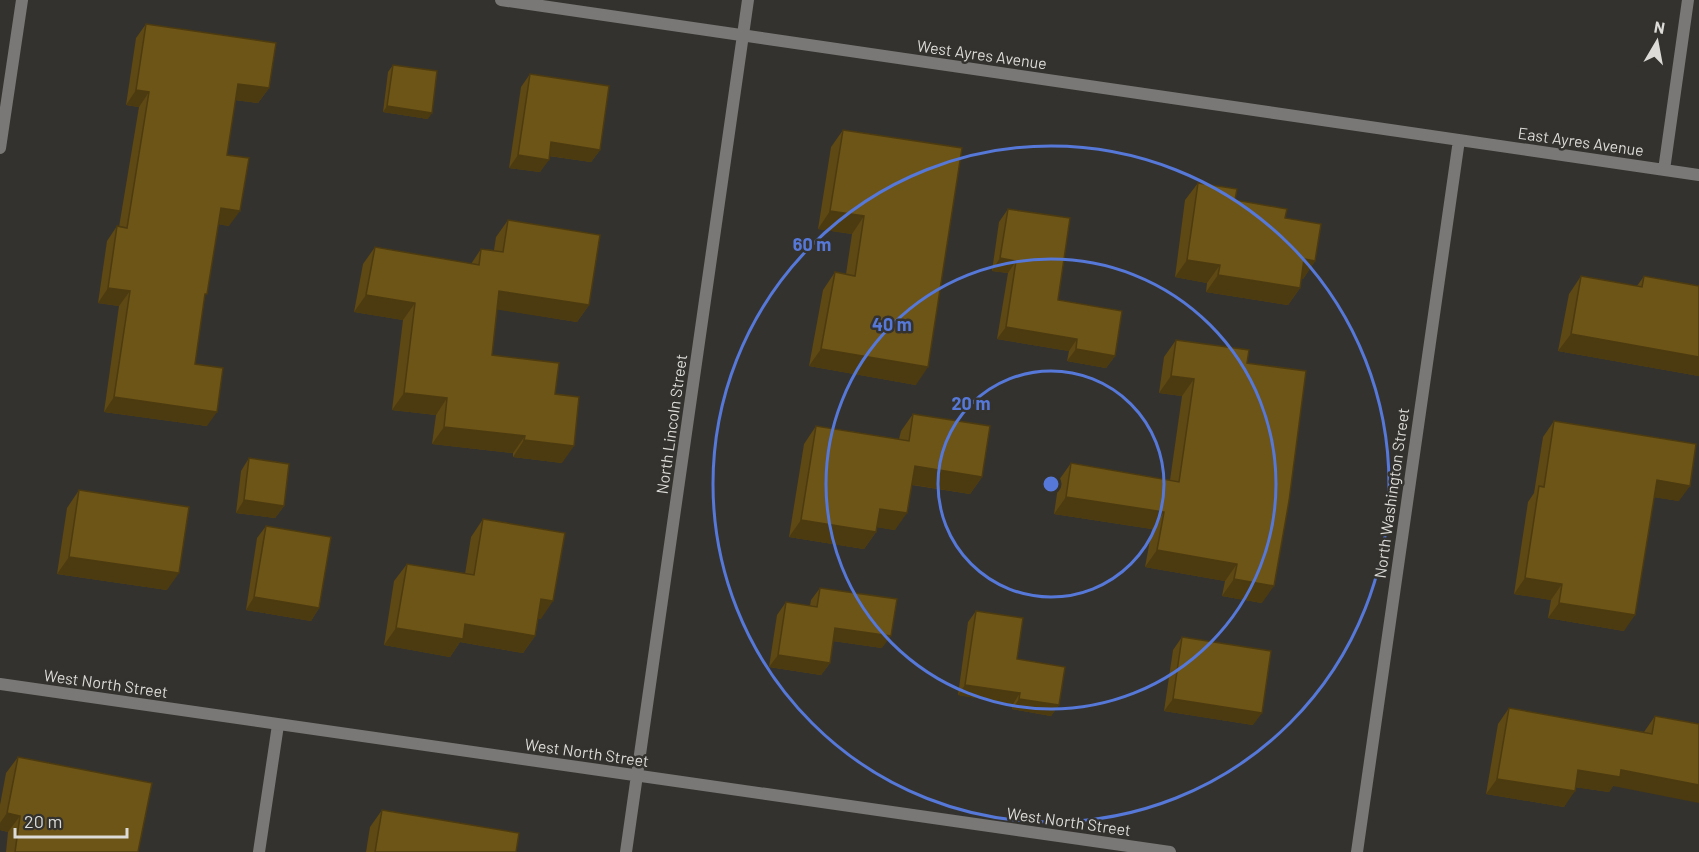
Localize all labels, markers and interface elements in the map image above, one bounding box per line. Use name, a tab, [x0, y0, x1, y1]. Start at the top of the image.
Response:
north arrow	[1627, 12, 1687, 72]
text: N	[1653, 16, 1667, 37]
street label: West Ayres Avenue	[916, 35, 1048, 73]
street label: East Ayres Avenue	[1517, 123, 1645, 159]
text: 60 m	[793, 233, 831, 255]
text: 40 m	[872, 313, 912, 335]
street label: North Lincoln Street	[652, 353, 690, 495]
text: 20 m	[952, 392, 990, 414]
street label: North Washington Street	[1370, 406, 1412, 580]
centre of rings	[1041, 474, 1061, 494]
street label: West North Street	[43, 665, 169, 701]
street label: West North Street	[524, 734, 650, 770]
scale bar	[15, 801, 128, 839]
street label: West North Street	[1006, 803, 1132, 839]
text: 20 m	[24, 810, 62, 832]

